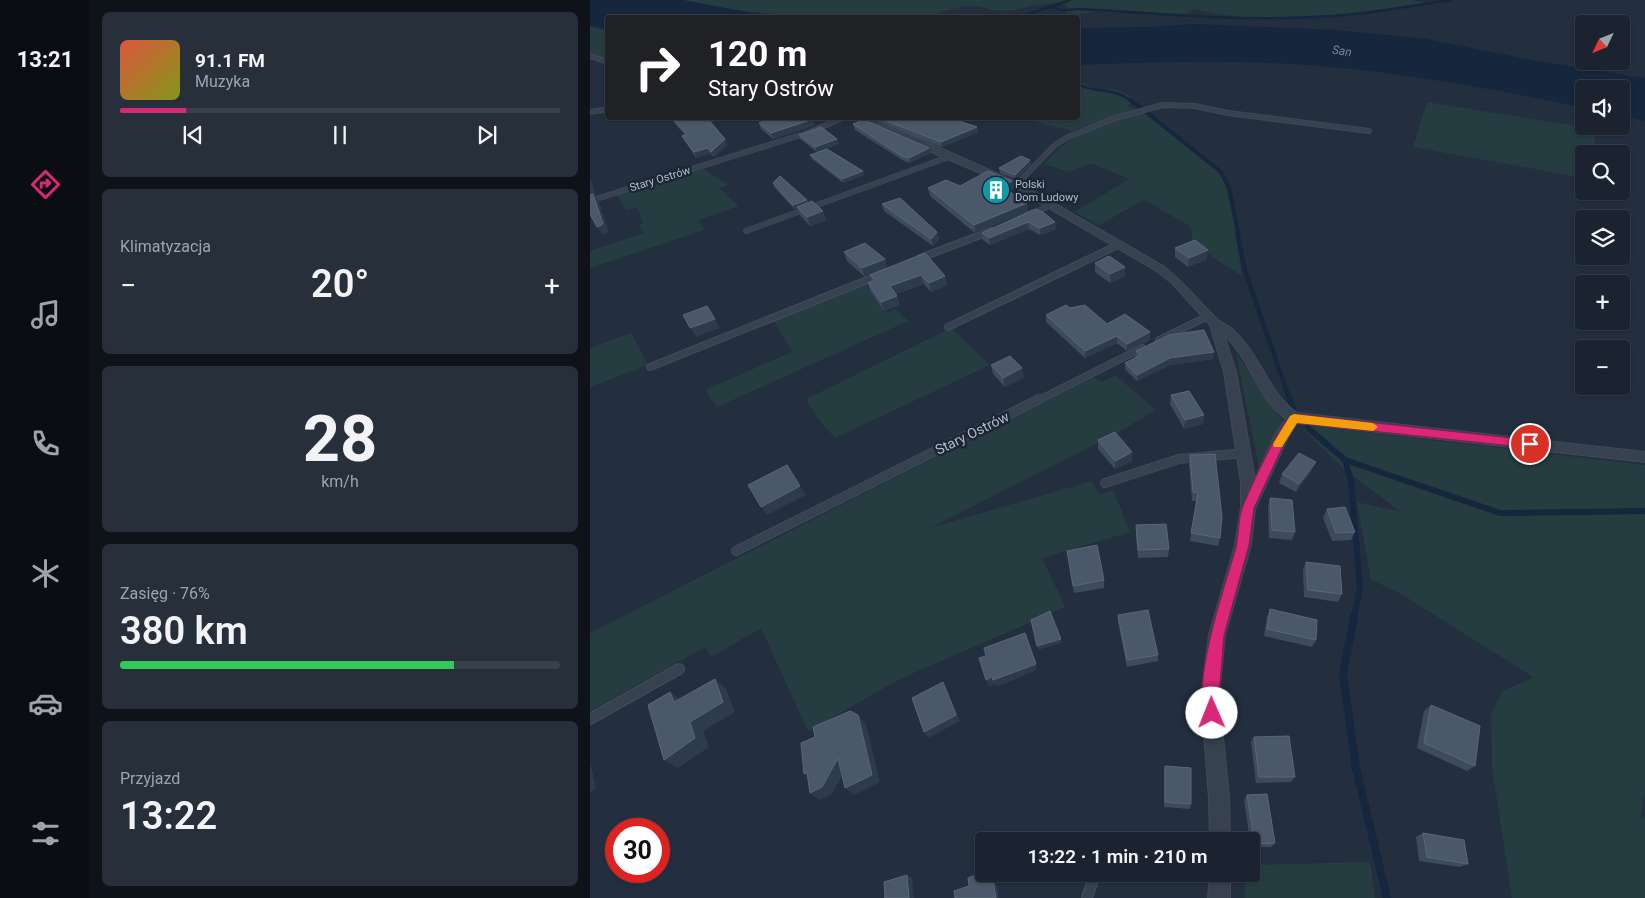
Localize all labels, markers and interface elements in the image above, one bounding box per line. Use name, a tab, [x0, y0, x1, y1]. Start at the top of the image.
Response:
north arrow	[1575, 15, 1630, 70]
map controls	[1575, 15, 1630, 395]
text: 120 m	[708, 34, 807, 75]
icon: right	[625, 35, 690, 100]
water label: San	[1331, 43, 1353, 59]
text: 13:21	[17, 47, 73, 72]
text: 91.1 FM	[195, 49, 265, 72]
text: Muzyka	[195, 72, 250, 91]
text: Stary Ostrów	[708, 76, 834, 101]
button: sound	[1575, 80, 1630, 135]
icon: previous	[179, 121, 207, 149]
icon: pause	[326, 121, 354, 149]
icon: next	[473, 121, 501, 149]
button: search	[1575, 145, 1630, 200]
street label: Stary Ostrów	[628, 163, 693, 194]
icon: directions	[28, 167, 63, 202]
building icon: Polski Dom Ludowy	[981, 175, 1011, 205]
place label: Polski Dom Ludowy	[1015, 178, 1079, 204]
button: layers	[1575, 210, 1630, 265]
text: Klimatyzacja	[120, 237, 211, 256]
text: 20°	[311, 262, 369, 306]
text: −	[120, 269, 136, 302]
text: +	[544, 269, 560, 302]
button: +	[1575, 275, 1630, 330]
icon: music	[28, 297, 63, 332]
button: −	[1575, 340, 1630, 395]
text: 28	[303, 401, 377, 477]
street label: Stary Ostrów	[933, 408, 1012, 458]
pin	[1509, 423, 1551, 465]
icon: phone	[28, 426, 63, 461]
icon: arrive	[1516, 430, 1544, 458]
text: km/h	[321, 472, 359, 491]
icon: climate	[28, 556, 63, 591]
text: Zasięg · 76%	[120, 584, 210, 603]
text: 380 km	[120, 609, 248, 653]
icon: car	[28, 686, 63, 721]
position arrow	[1185, 686, 1237, 738]
text: Przyjazd	[120, 769, 180, 788]
text: 13:22	[120, 794, 217, 838]
icon: filters	[28, 816, 63, 851]
speed limit sign: 30	[605, 818, 670, 883]
text: 13:22 · 1 min · 210 m	[1027, 845, 1208, 868]

